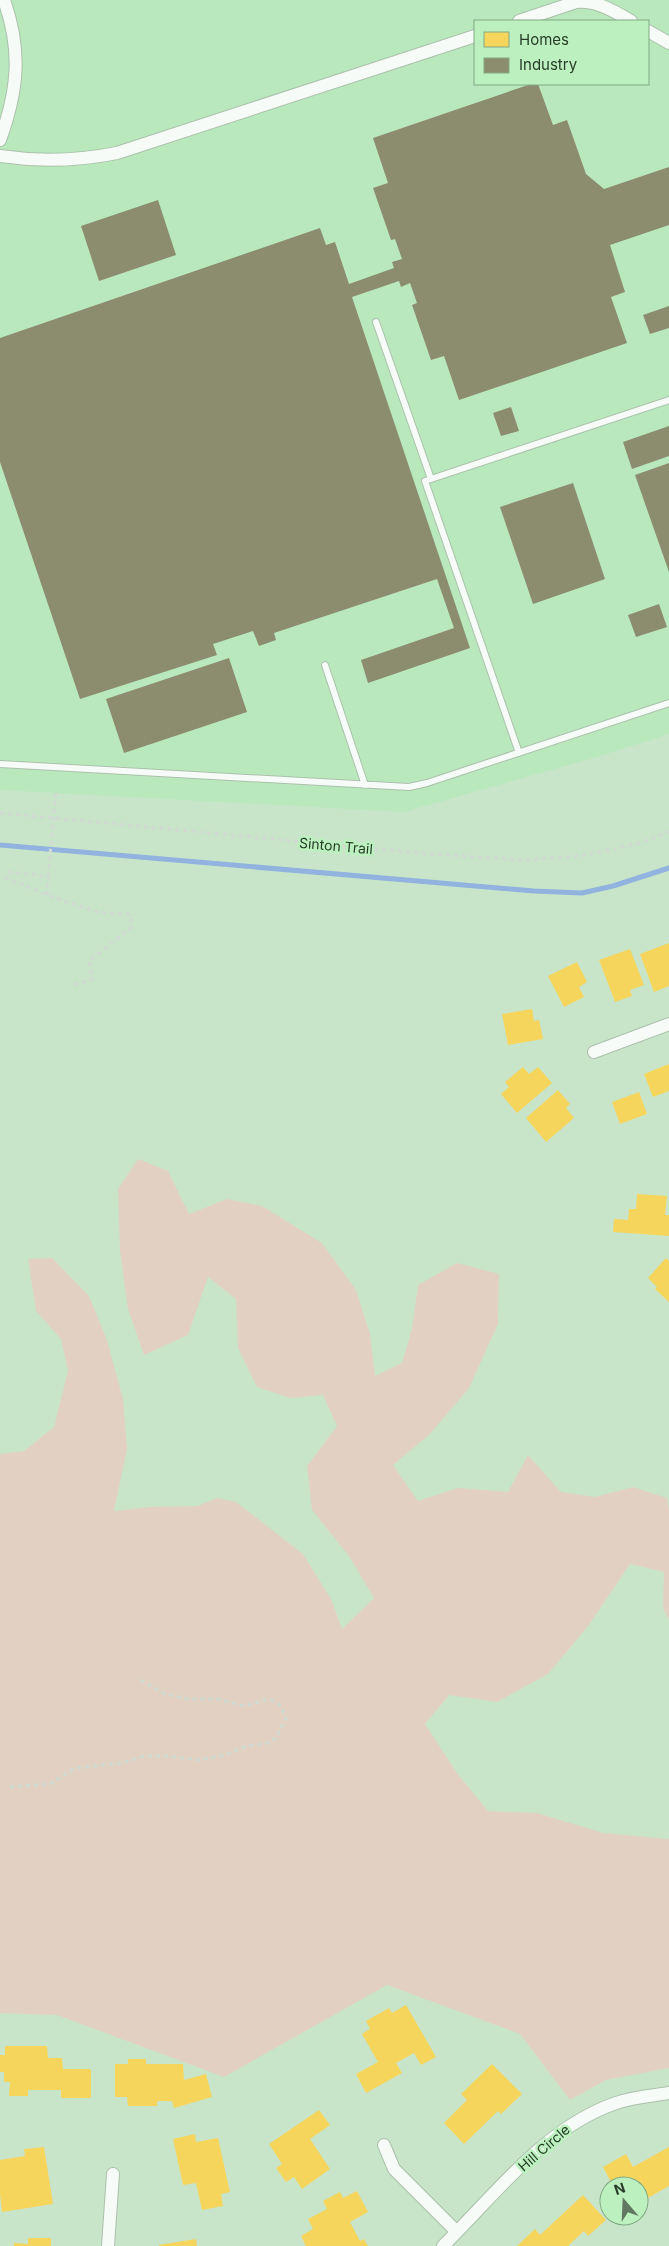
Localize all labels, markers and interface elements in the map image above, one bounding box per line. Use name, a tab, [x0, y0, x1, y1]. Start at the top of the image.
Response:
legend	[474, 20, 649, 85]
text: Homes	[519, 30, 569, 49]
text: Industry	[519, 55, 578, 74]
street label: Sinton Trail	[299, 834, 374, 857]
street label: Hill Circle	[514, 2121, 573, 2175]
north arrow	[599, 2176, 649, 2226]
text: N	[612, 2178, 627, 2198]

